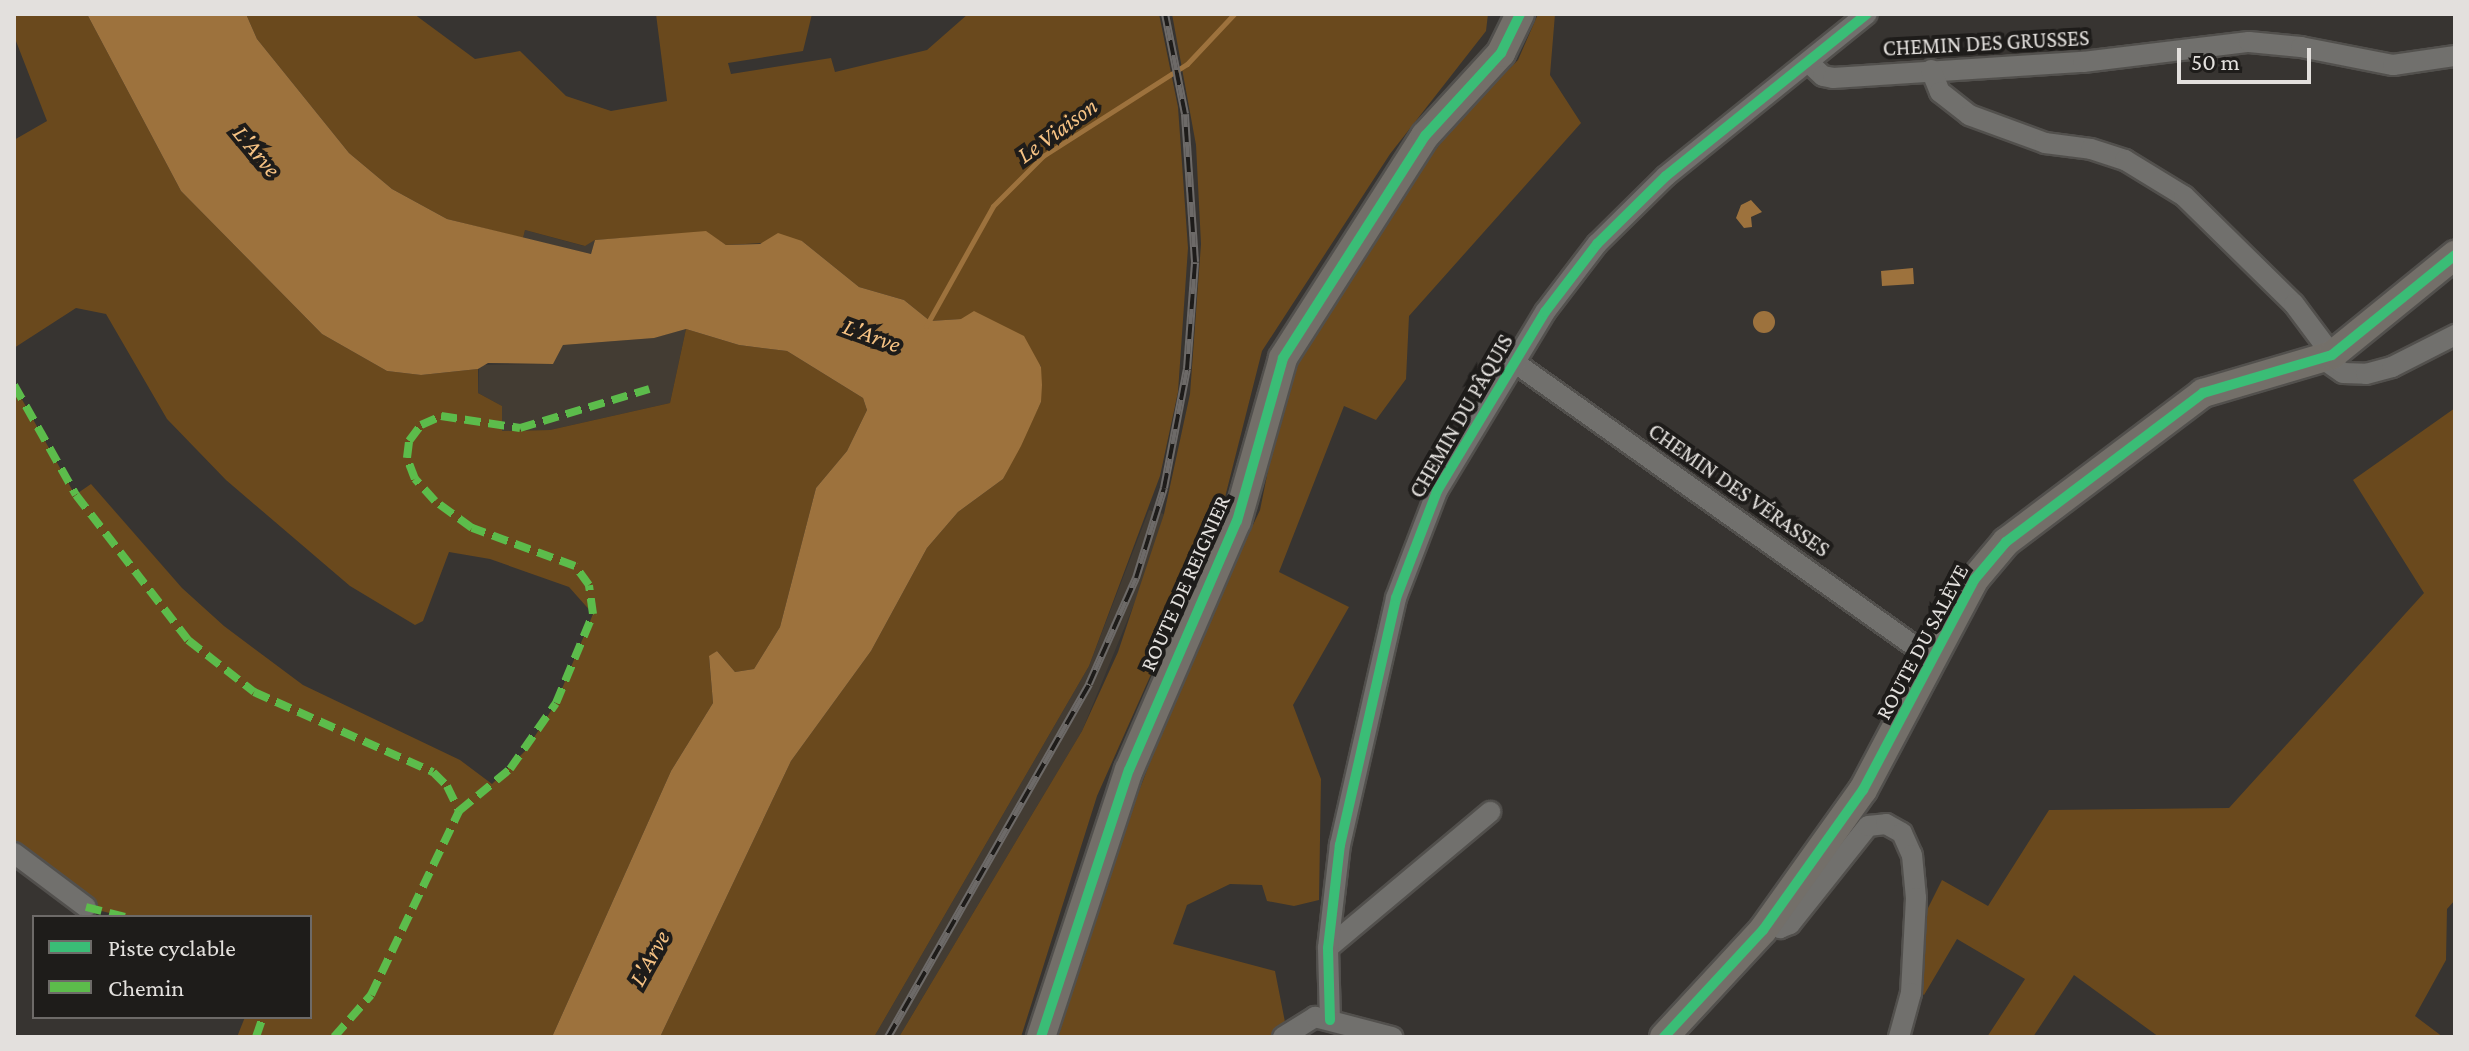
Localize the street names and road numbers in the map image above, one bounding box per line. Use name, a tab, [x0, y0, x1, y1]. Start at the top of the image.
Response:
street label: CHEMIN DES GRUSSES	[1882, 24, 2090, 62]
street label: CHEMIN DU PÂQUIS	[1403, 329, 1519, 503]
street label: CHEMIN DES VÉRASSES	[1643, 417, 1835, 563]
street label: ROUTE DE REIGNIER	[1134, 491, 1236, 675]
street label: ROUTE DU SALÈVE	[1870, 560, 1974, 724]

